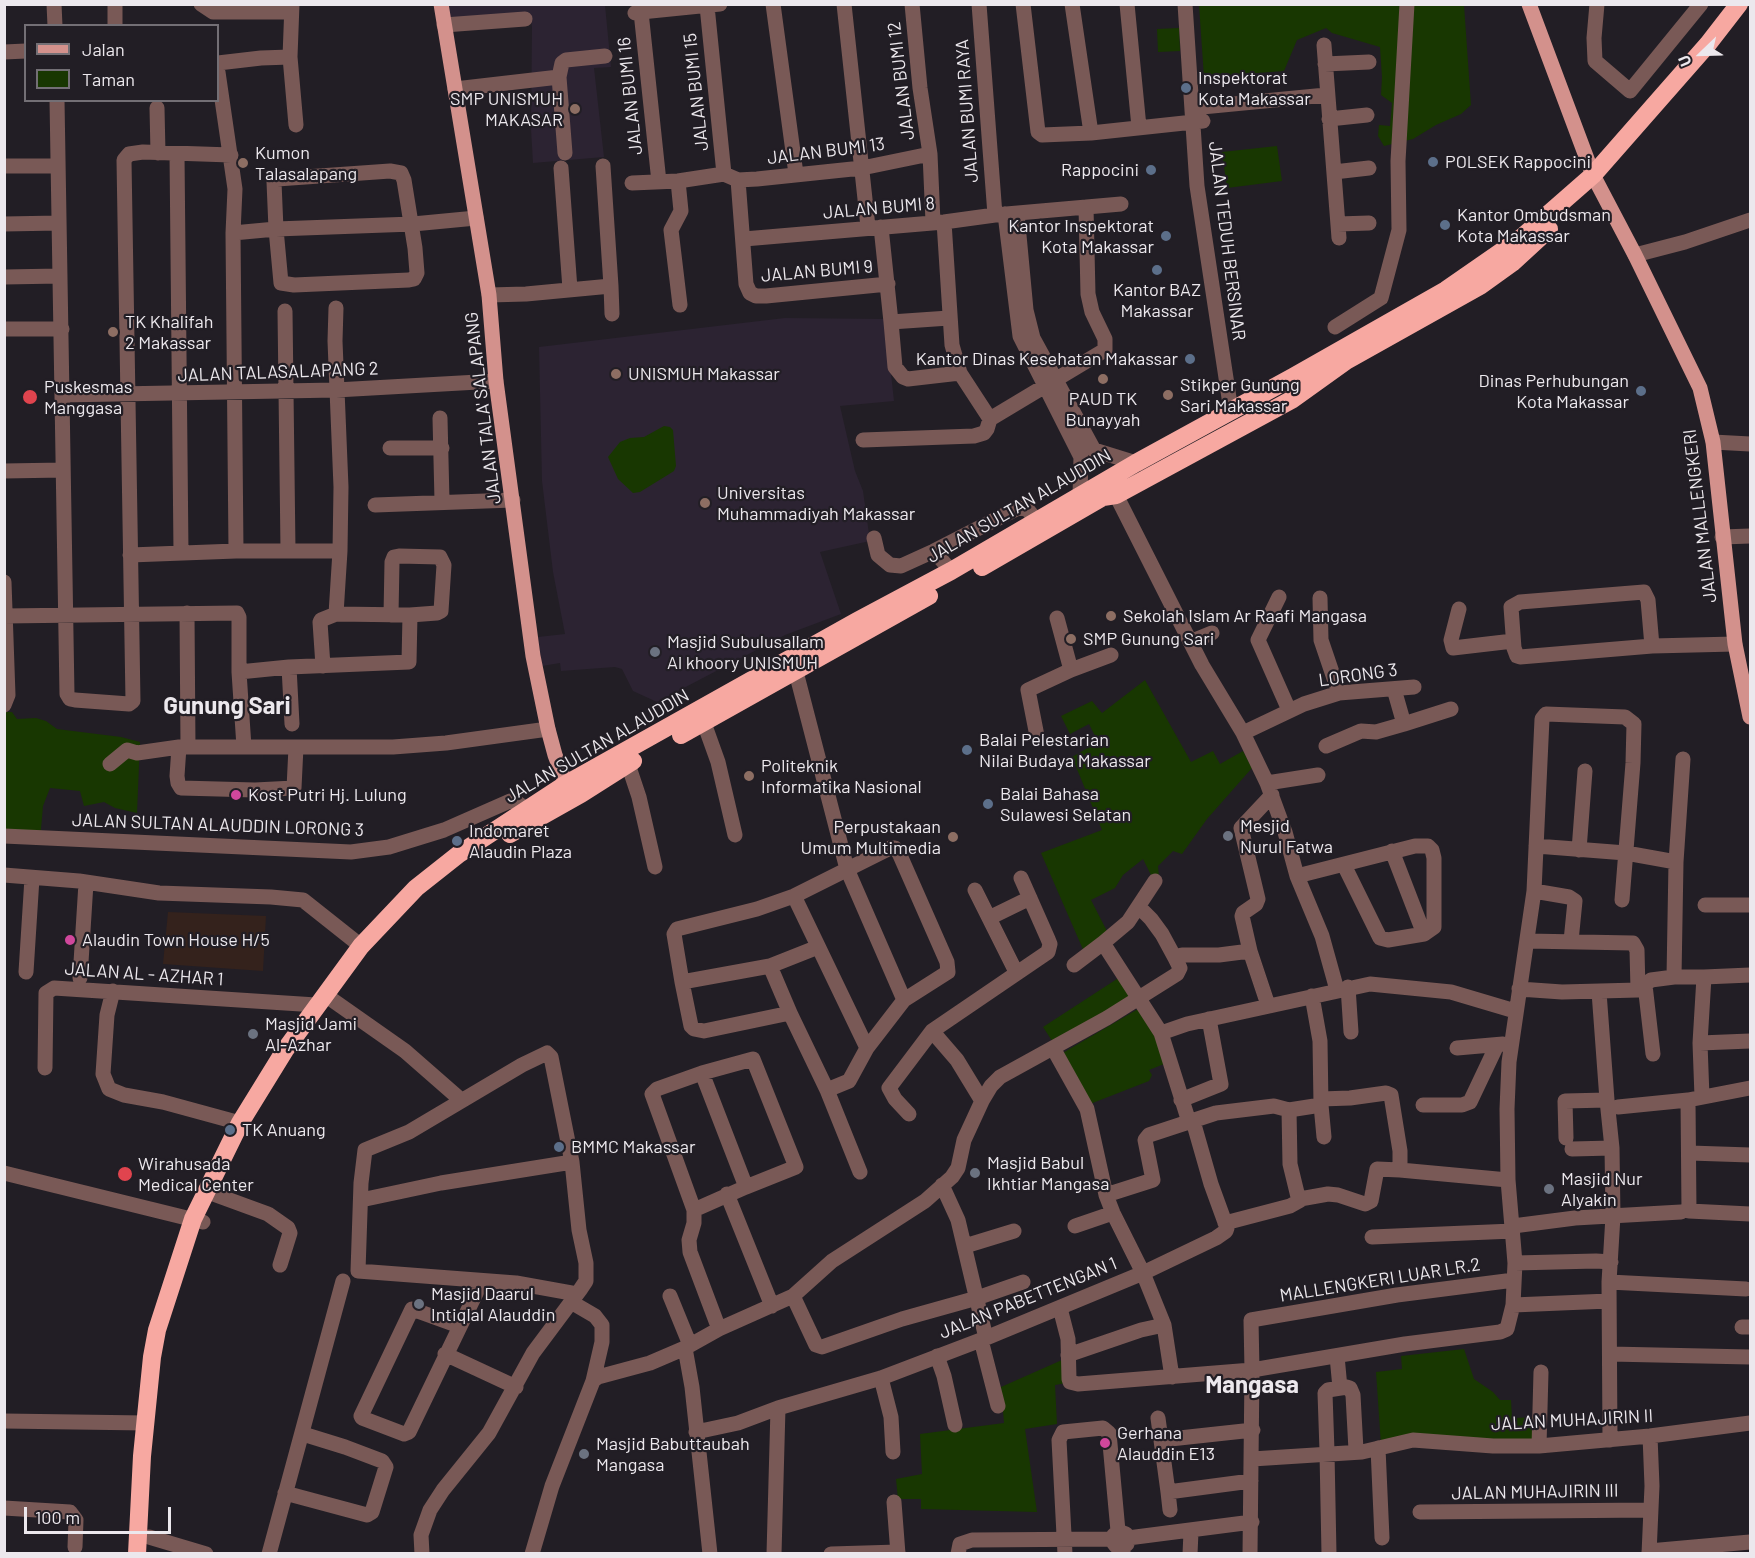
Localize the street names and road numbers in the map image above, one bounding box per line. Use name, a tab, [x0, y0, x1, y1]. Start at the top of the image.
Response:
street label: JALAN BUMI 12	[883, 21, 919, 141]
street label: JALAN BUMI 15	[679, 32, 713, 152]
street label: JALAN BUMI 16	[613, 36, 647, 156]
street label: JALAN BUMI RAYA	[951, 38, 983, 184]
street label: JALAN BUMI 13	[766, 133, 886, 169]
street label: JALAN TEDUH BERSINAR	[1204, 140, 1250, 342]
street label: JALAN BUMI 8	[822, 192, 936, 224]
street label: JALAN BUMI 9	[760, 255, 874, 287]
street label: JALAN TALA' SALAPANG	[460, 311, 506, 505]
street label: JALAN TALASALAPANG 2	[177, 358, 379, 386]
street label: JALAN MALLENGKERI	[1679, 428, 1721, 604]
street label: JALAN SULTAN ALAUDDIN	[923, 444, 1115, 568]
street label: LORONG 3	[1317, 659, 1399, 691]
street label: JALAN SULTAN ALAUDDIN	[501, 684, 693, 808]
street label: JALAN SULTAN ALAUDDIN LORONG 3	[72, 809, 364, 841]
street label: JALAN AL - AZHAR 1	[64, 958, 224, 990]
street label: JALAN PABETTENGAN 1	[936, 1252, 1120, 1344]
street label: MALLENGKERI LUAR LR.2	[1278, 1253, 1482, 1307]
street label: JALAN MUHAJIRIN II	[1490, 1405, 1654, 1435]
street label: JALAN MUHAJIRIN III	[1451, 1480, 1619, 1504]

